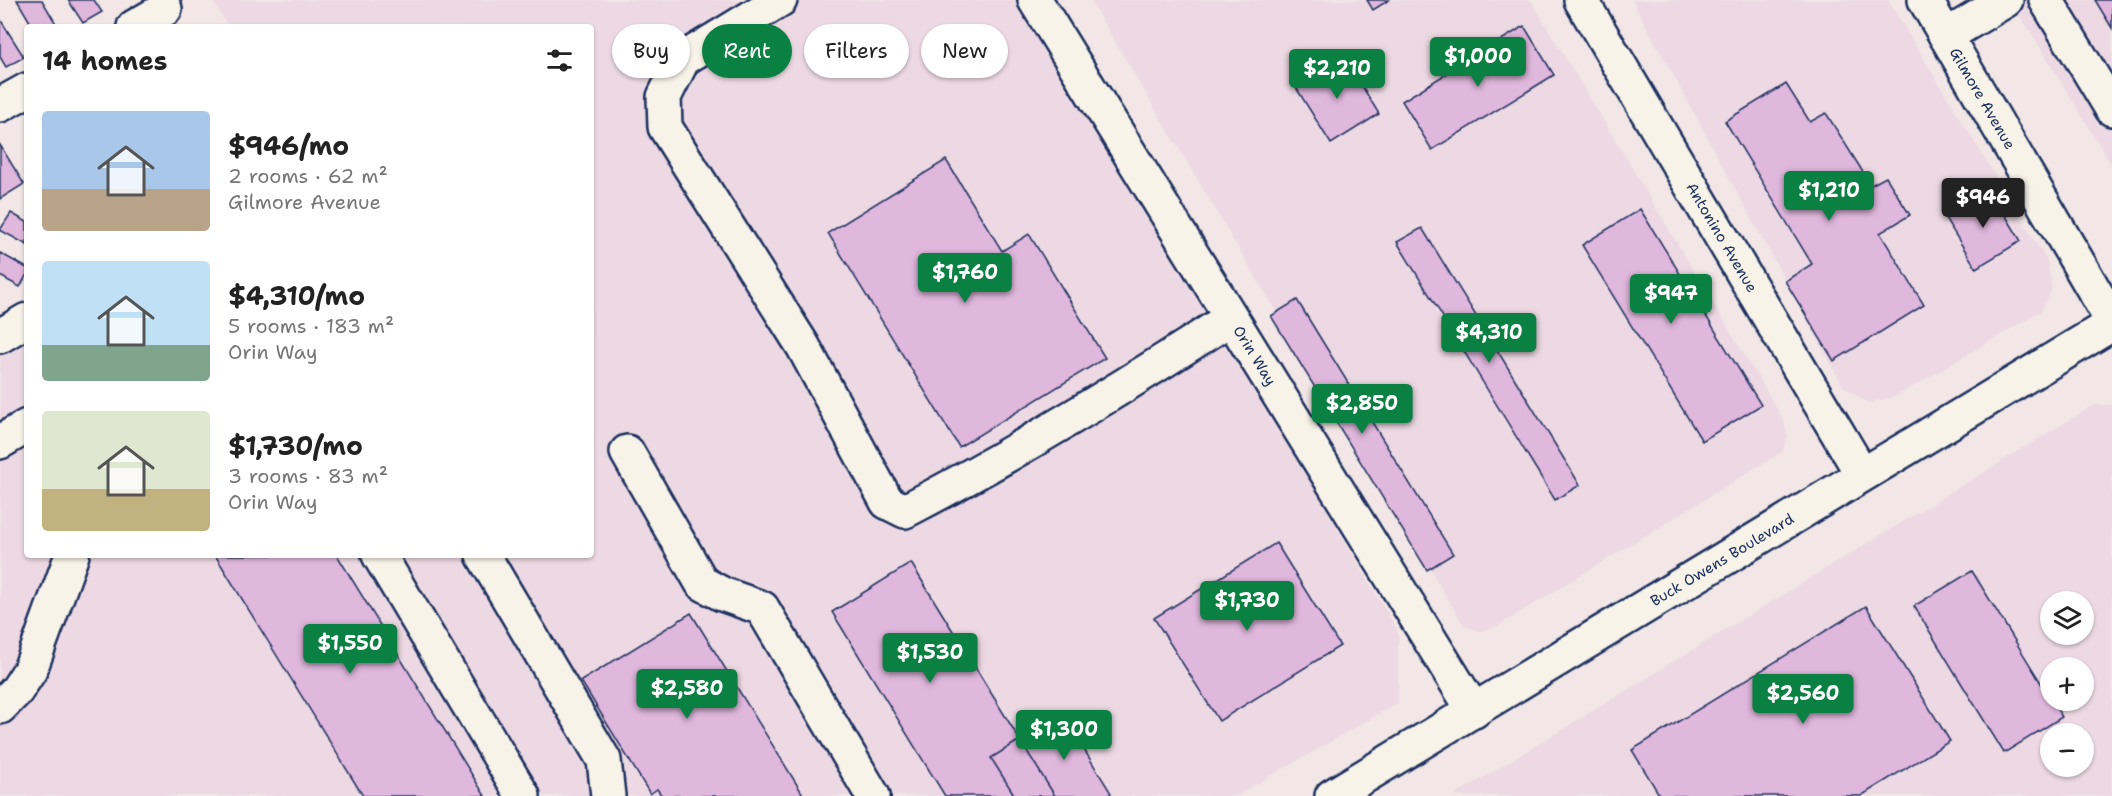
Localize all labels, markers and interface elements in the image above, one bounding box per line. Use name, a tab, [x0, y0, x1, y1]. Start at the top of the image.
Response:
chip: Buy	[612, 24, 690, 78]
chip: Rent	[702, 24, 792, 78]
chip: Filters	[804, 24, 909, 78]
chip: New	[921, 24, 1008, 78]
pin: $1,000	[1429, 37, 1527, 88]
text: 14 homes	[42, 43, 168, 78]
text: $1,000	[1444, 43, 1512, 69]
icon: filters	[543, 44, 576, 77]
street label: Gilmore Avenue	[1945, 44, 2020, 153]
pin: $2,210	[1288, 49, 1386, 100]
text: $2,210	[1303, 55, 1371, 81]
text: $946/mo	[228, 128, 349, 163]
icon: home	[90, 135, 162, 207]
text: 2 rooms · 62 m²	[228, 163, 388, 189]
pin: $1,210	[1780, 171, 1878, 222]
text: $1,210	[1798, 177, 1860, 203]
pin: $946	[1947, 178, 2019, 229]
street label: Antonino Avenue	[1681, 179, 1762, 296]
text: $946	[1956, 184, 2010, 210]
text: Gilmore Avenue	[228, 189, 381, 215]
pin: $1,760	[916, 253, 1014, 304]
text: $1,760	[932, 259, 998, 285]
pin: $947	[1635, 274, 1707, 325]
text: $4,310/mo	[228, 278, 365, 313]
text: $947	[1644, 280, 1698, 306]
icon: home	[90, 285, 162, 357]
text: 5 rooms · 183 m²	[228, 313, 394, 339]
pin: $4,310	[1440, 313, 1538, 364]
text: $4,310	[1455, 319, 1523, 345]
street label: Orin Way	[1228, 322, 1281, 390]
text: Orin Way	[228, 339, 318, 365]
pin: $2,850	[1313, 384, 1411, 435]
text: $2,850	[1326, 390, 1398, 416]
text: $1,730/mo	[228, 428, 363, 463]
icon: home	[90, 435, 162, 507]
text: 3 rooms · 83 m²	[228, 463, 388, 489]
text: Orin Way	[228, 489, 318, 515]
street label: Buck Owens Boulevard	[1647, 509, 1798, 611]
pin: $1,730	[1198, 581, 1296, 632]
text: $1,730	[1214, 587, 1280, 613]
map controls	[2040, 591, 2094, 777]
button: layers	[2040, 591, 2094, 645]
pin: $1,550	[301, 624, 399, 675]
text: $1,550	[317, 630, 383, 656]
pin: $1,530	[881, 633, 979, 684]
text: $1,530	[897, 639, 963, 665]
button: +	[2040, 657, 2094, 711]
pin: $2,580	[638, 669, 736, 720]
pin: $2,560	[1754, 674, 1852, 725]
text: $2,580	[650, 675, 724, 701]
text: $2,560	[1766, 680, 1840, 706]
pin: $1,300	[1015, 710, 1113, 761]
text: $1,300	[1030, 716, 1098, 742]
button: −	[2040, 723, 2094, 777]

